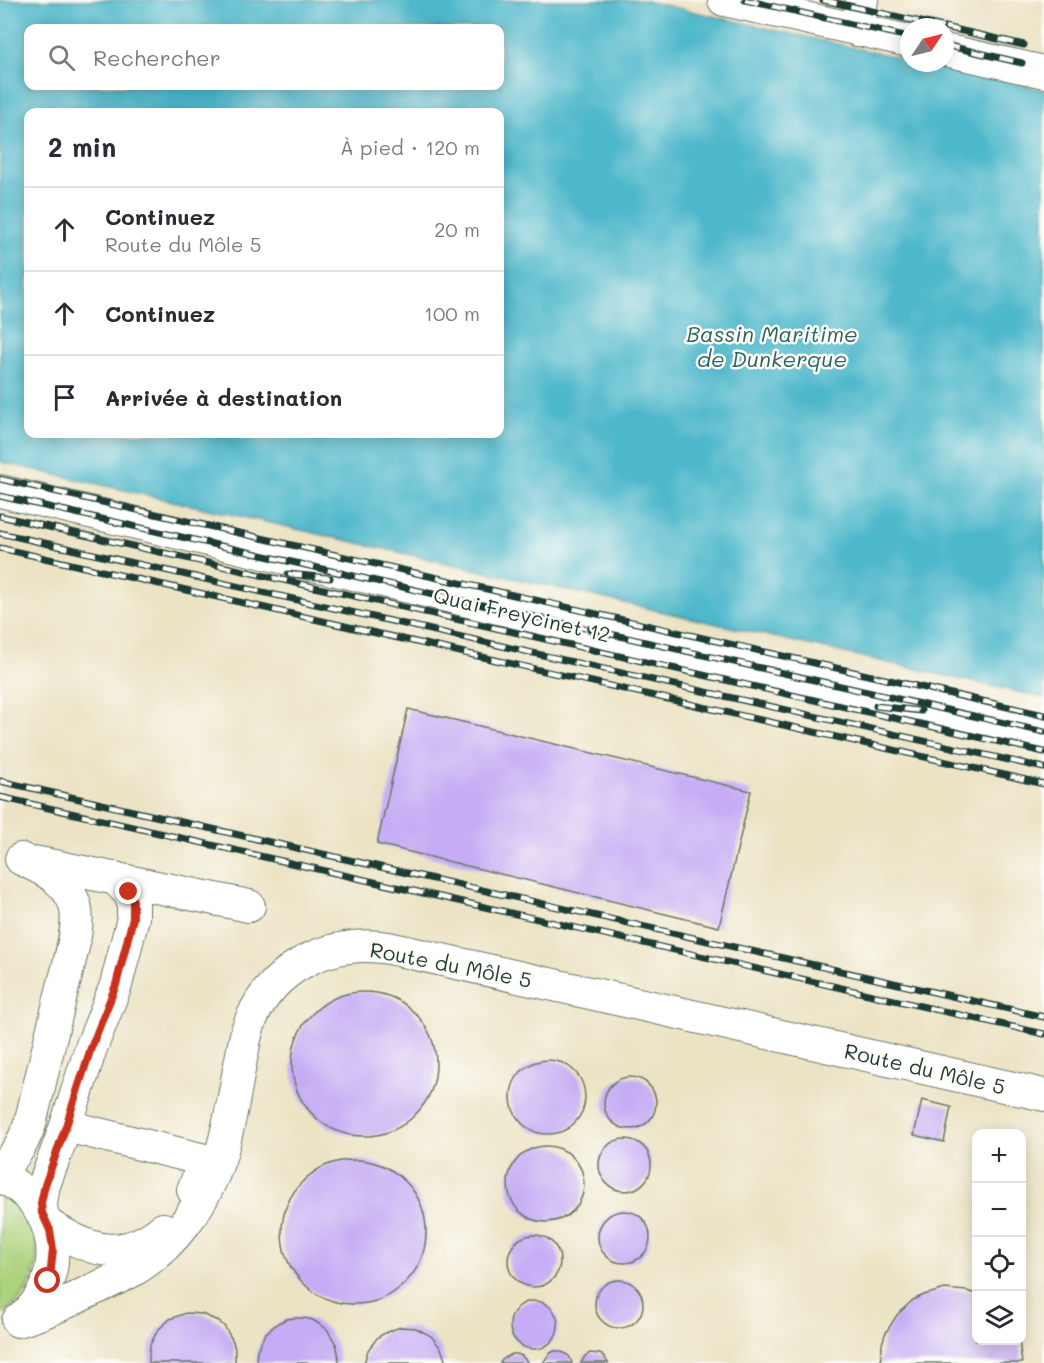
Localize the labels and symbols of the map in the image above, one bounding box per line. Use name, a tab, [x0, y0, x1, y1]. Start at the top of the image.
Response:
north arrow	[900, 18, 954, 72]
water label: Bassin Maritime de Dunkerque	[686, 319, 858, 373]
street label: Quai Freycinet 12	[431, 581, 613, 647]
route end	[115, 878, 141, 904]
street label: Route du Môle 5	[368, 935, 534, 993]
street label: Route du Môle 5	[842, 1036, 1008, 1100]
route start	[34, 1267, 60, 1293]

